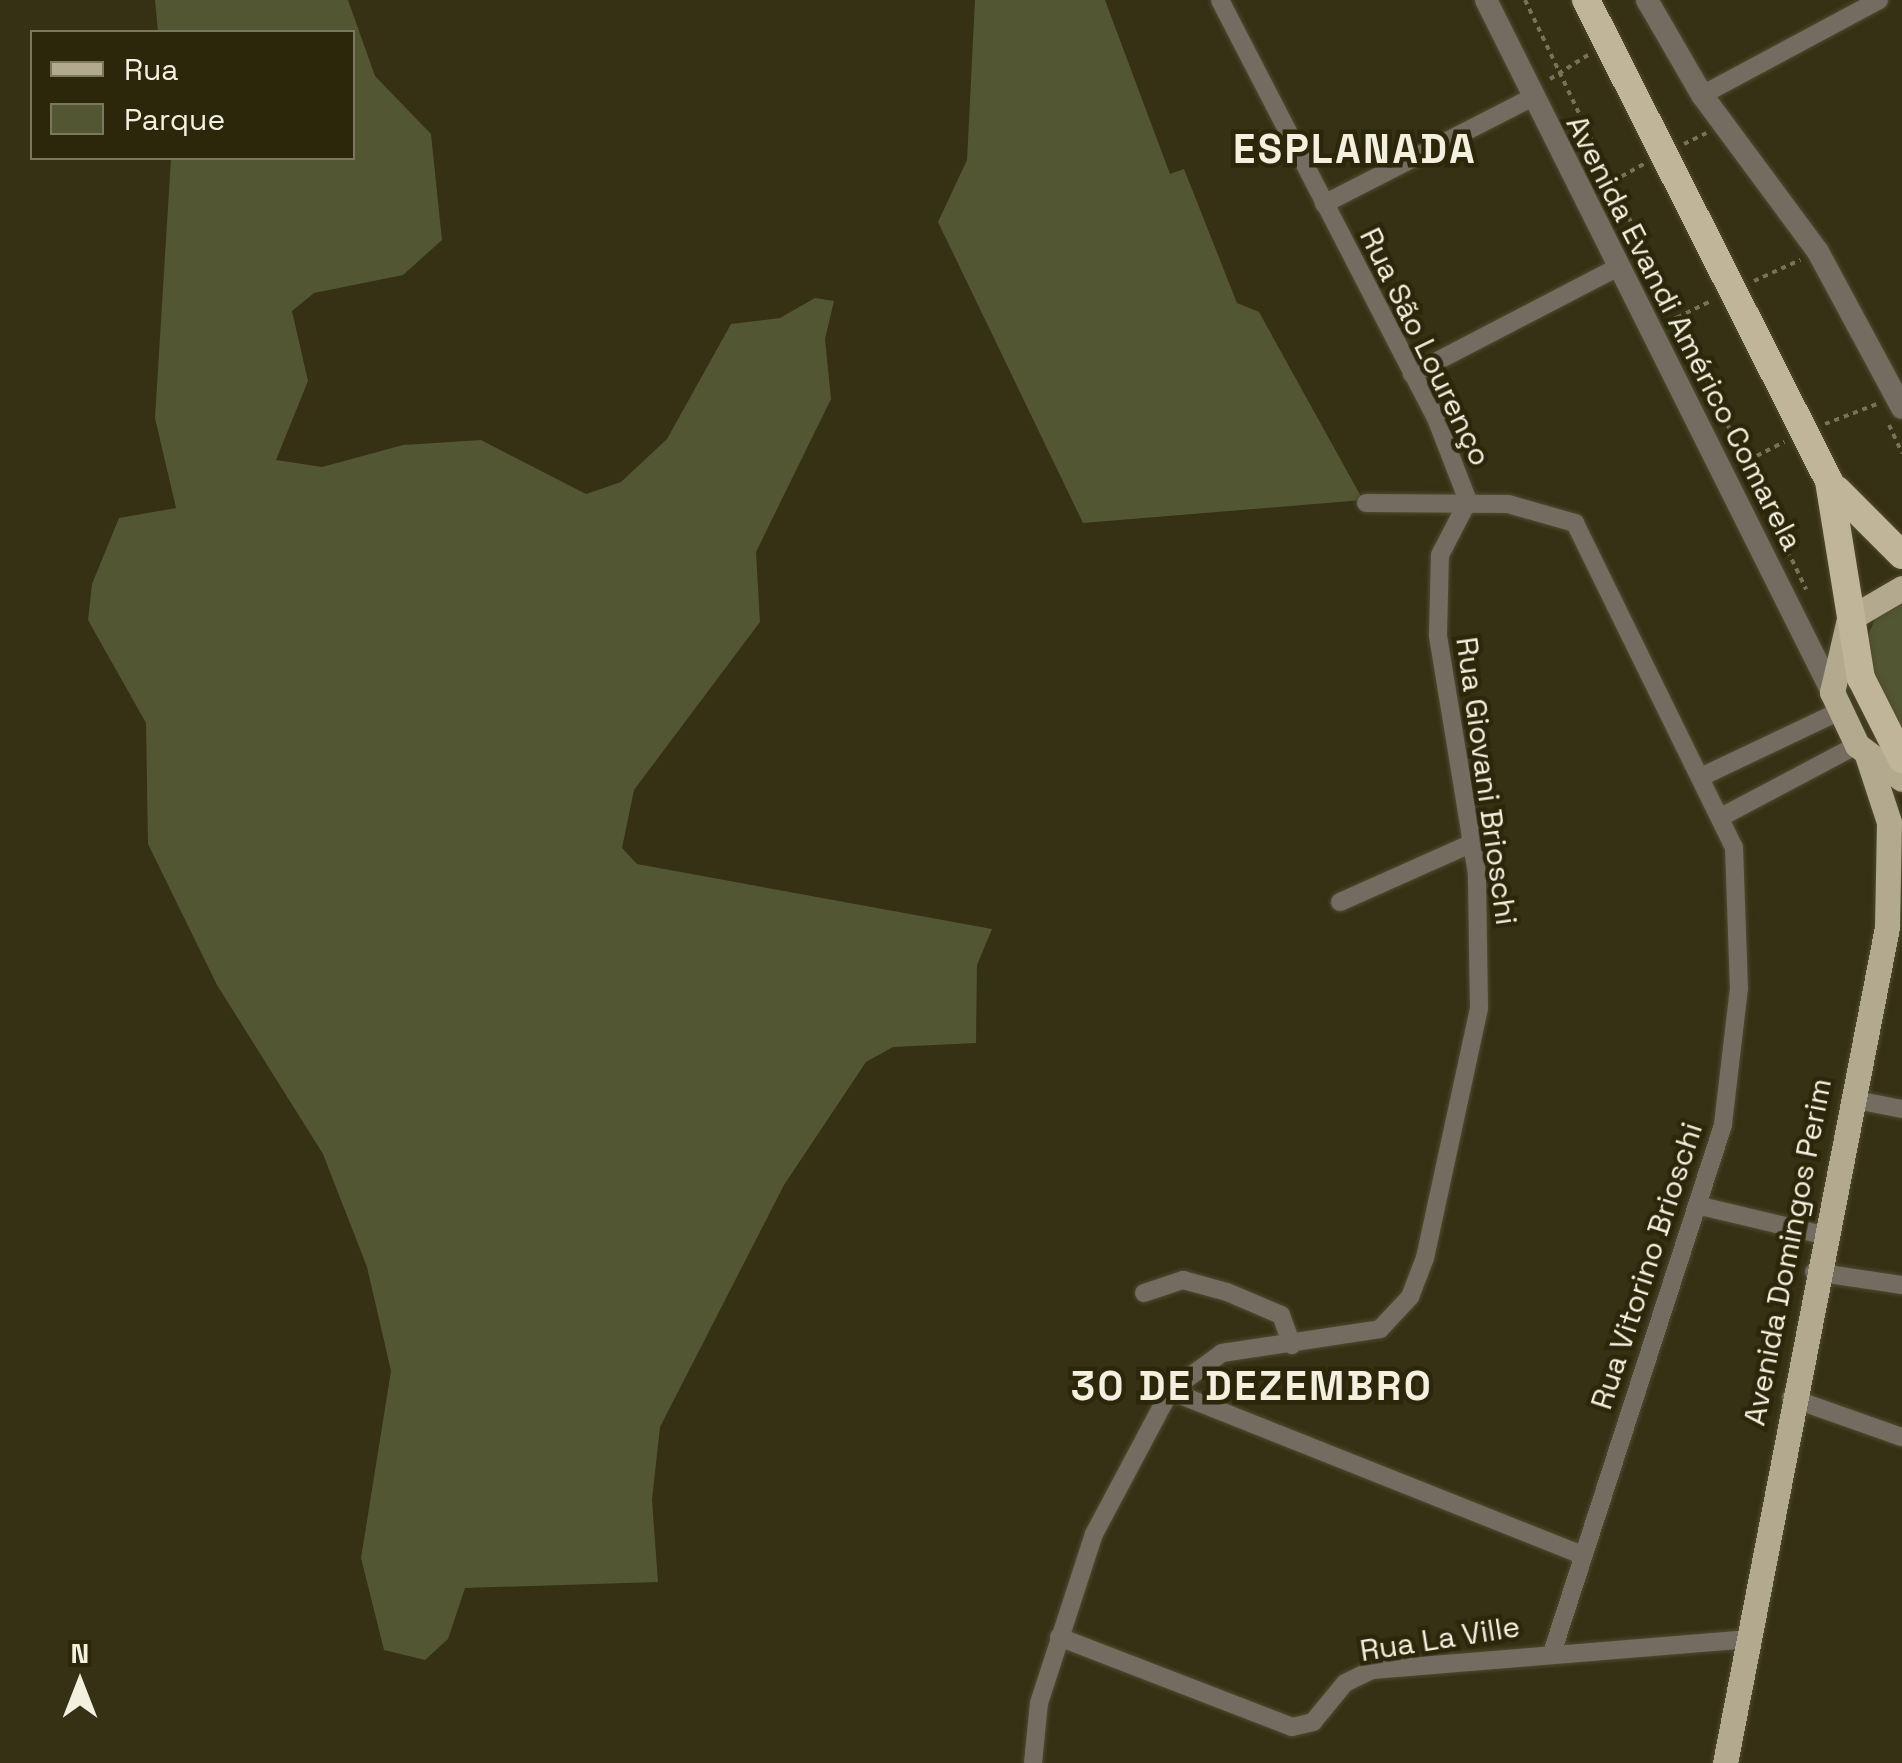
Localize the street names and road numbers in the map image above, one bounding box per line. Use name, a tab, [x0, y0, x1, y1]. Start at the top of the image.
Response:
street label: Avenida Evandi Américo Comarela	[1558, 109, 1810, 557]
street label: Rua São Lourenço	[1352, 222, 1498, 472]
street label: Rua Giovani Brioschi	[1448, 635, 1524, 927]
street label: Avenida Domingos Perim	[1737, 1075, 1839, 1429]
street label: Rua Vitorino Brioschi	[1584, 1118, 1710, 1414]
street label: Rua La Ville	[1357, 1609, 1523, 1669]

